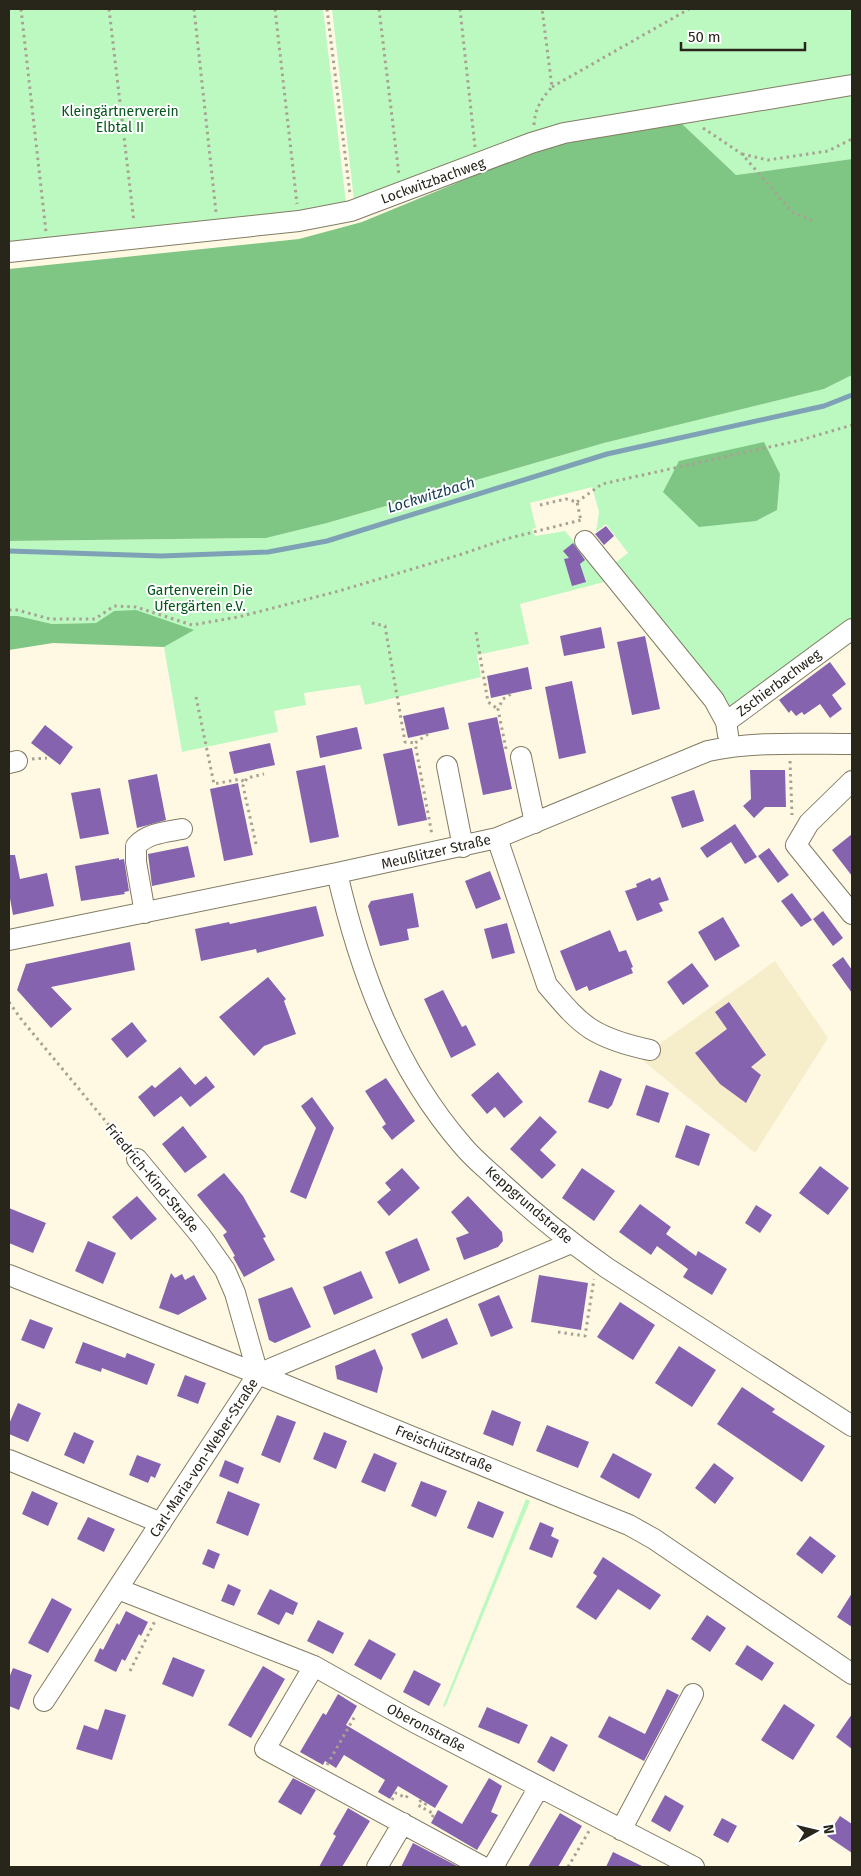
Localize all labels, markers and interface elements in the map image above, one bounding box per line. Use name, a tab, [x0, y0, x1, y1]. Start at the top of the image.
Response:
scale bar	[681, 20, 805, 52]
text: 50 m	[688, 28, 721, 46]
park label: Kleingärtnerverein Elbtal II	[61, 103, 179, 136]
street label: Lockwitzbachweg	[379, 154, 488, 208]
water label: Lockwitzbach	[385, 473, 477, 517]
park label: Gartenverein Die Ufergärten e.V.	[147, 582, 253, 615]
street label: Zschierbachweg	[733, 645, 825, 720]
street label: Meußlitzer Straße	[380, 831, 492, 873]
street label: Friedrich-Kind-Straße	[102, 1120, 202, 1236]
street label: Keppgrundstraße	[482, 1163, 576, 1247]
street label: Carl-Maria-von-Weber-Straße	[146, 1375, 262, 1541]
street label: Freischützstraße	[393, 1422, 495, 1476]
street label: Oberonstraße	[384, 1700, 468, 1756]
north arrow	[791, 1806, 841, 1856]
text: N	[819, 1823, 837, 1835]

